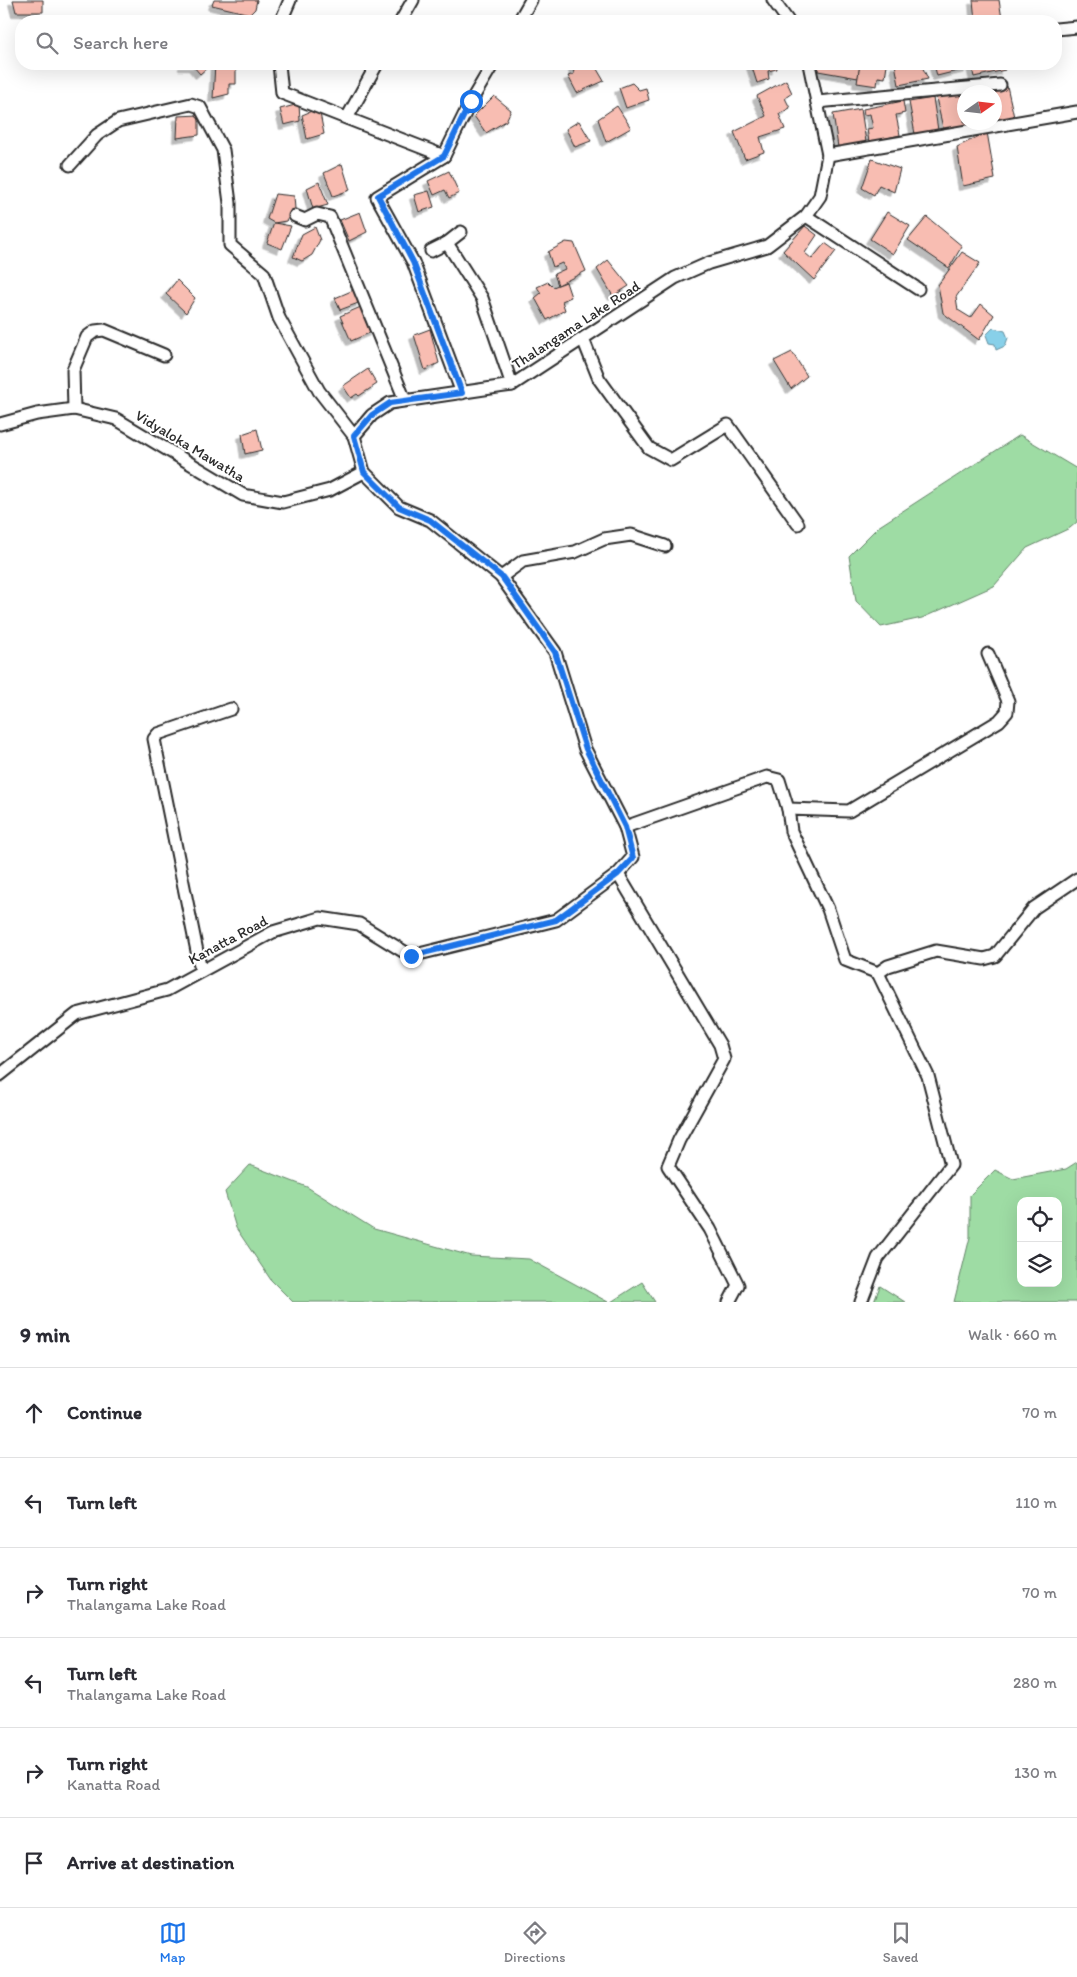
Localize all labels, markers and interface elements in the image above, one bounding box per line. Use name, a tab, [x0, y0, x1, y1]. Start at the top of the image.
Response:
search box	[15, 15, 1062, 70]
icon: search	[33, 29, 61, 57]
text: Search here	[73, 31, 168, 54]
north arrow	[957, 85, 1002, 130]
route start	[460, 90, 483, 113]
street label: Thalangama Lake Road	[509, 276, 644, 373]
street label: Vidyaloka Mawatha	[132, 406, 248, 486]
street label: Kanatta Road	[185, 911, 271, 968]
route end	[400, 945, 423, 968]
map controls	[1017, 1197, 1062, 1287]
button: locate	[1017, 1197, 1062, 1242]
button: layers	[1017, 1242, 1062, 1287]
text: 9 min	[20, 1322, 70, 1347]
text: Walk · 660 m	[968, 1325, 1057, 1344]
icon: ahead	[20, 1399, 48, 1427]
text: Continue	[67, 1401, 142, 1424]
text: 70 m	[1022, 1403, 1057, 1422]
icon: left	[20, 1489, 48, 1517]
text: Turn left	[67, 1491, 137, 1514]
text: 110 m	[1015, 1493, 1057, 1512]
text: Turn right	[67, 1572, 148, 1595]
icon: right	[20, 1579, 48, 1607]
text: 70 m	[1022, 1583, 1057, 1602]
text: Thalangama Lake Road	[67, 1595, 226, 1614]
text: Turn left	[67, 1662, 137, 1685]
icon: left	[20, 1669, 48, 1697]
text: 280 m	[1013, 1673, 1057, 1692]
text: Thalangama Lake Road	[67, 1685, 226, 1704]
text: Turn right	[67, 1752, 148, 1775]
icon: right	[20, 1759, 48, 1787]
text: 130 m	[1014, 1763, 1057, 1782]
text: Kanatta Road	[67, 1775, 160, 1794]
icon: arrive	[20, 1849, 48, 1877]
text: Arrive at destination	[67, 1851, 234, 1874]
tab: Map	[159, 1919, 187, 1966]
tab: Directions	[504, 1919, 565, 1966]
tab: Saved	[883, 1919, 918, 1966]

